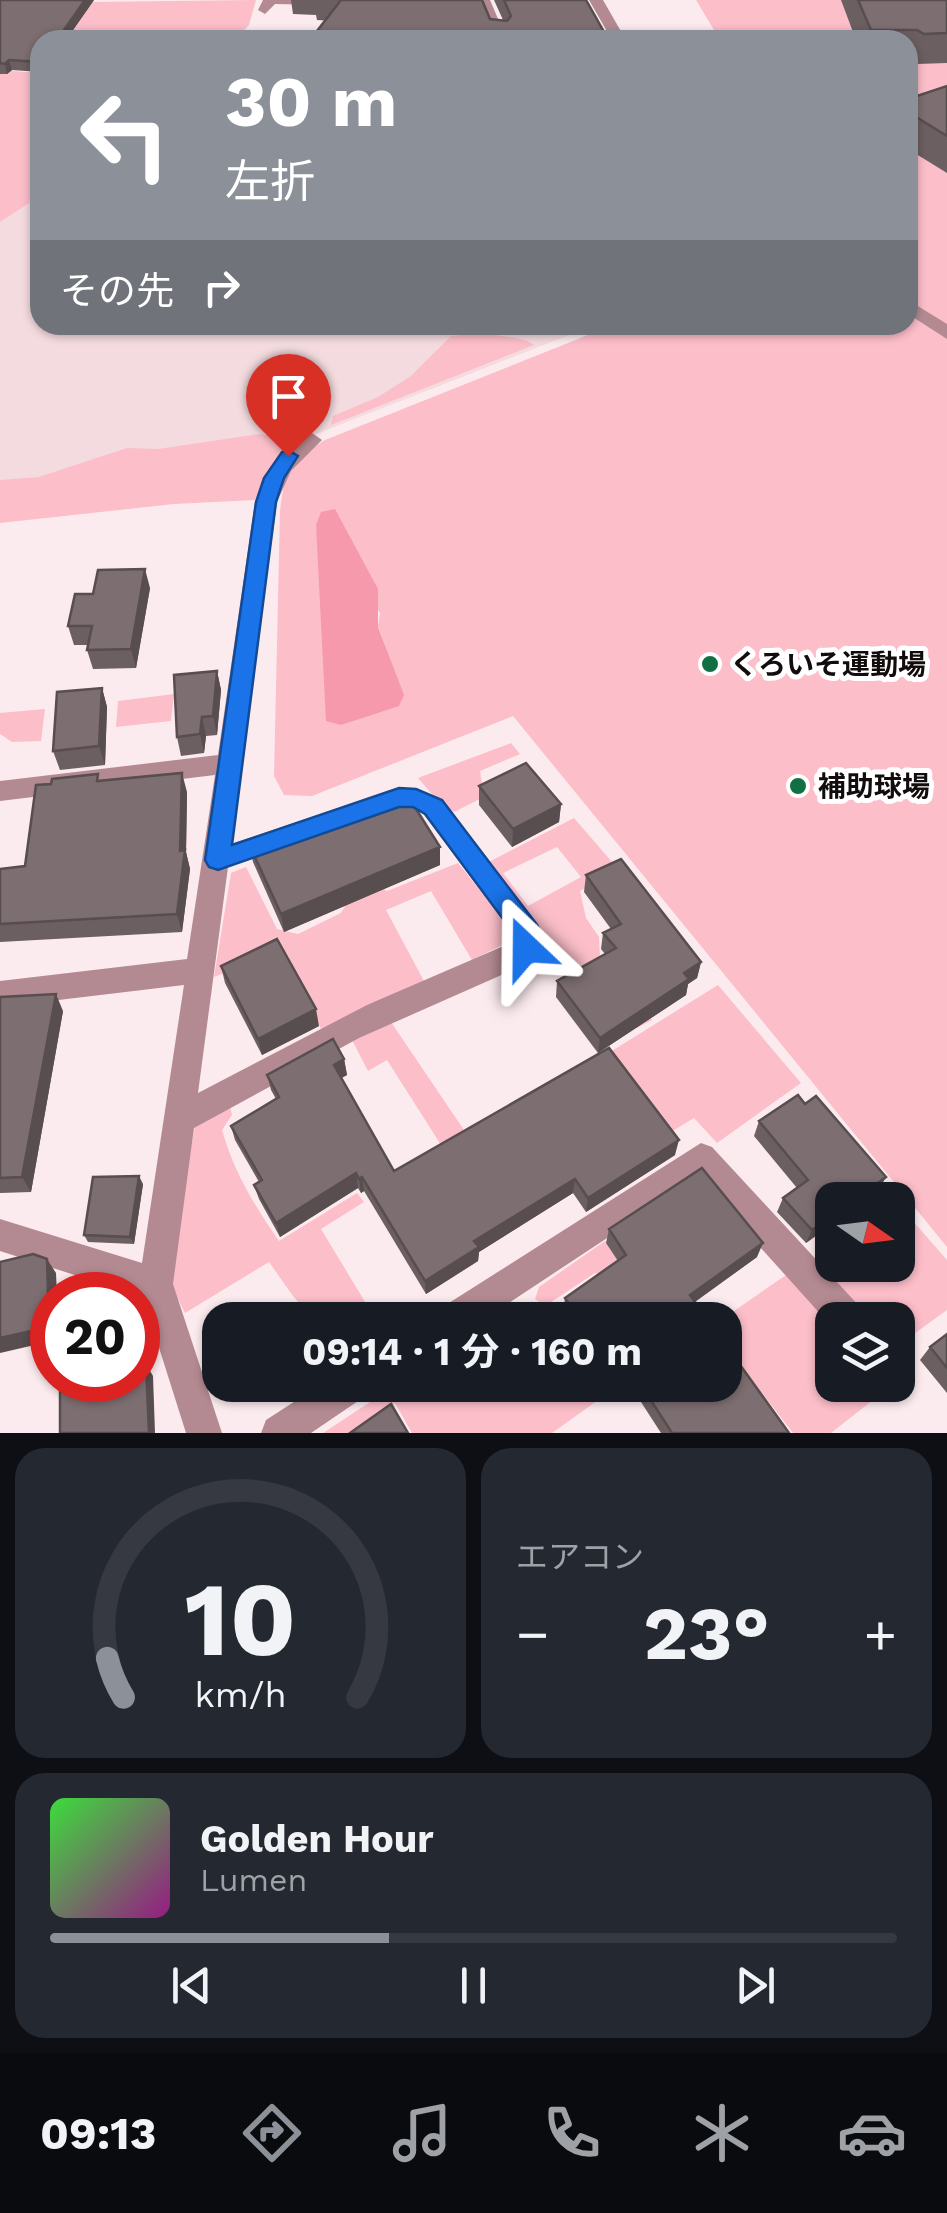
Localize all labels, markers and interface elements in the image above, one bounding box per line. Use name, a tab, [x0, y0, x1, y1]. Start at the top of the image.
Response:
text: 30 m	[225, 61, 397, 143]
icon: left	[60, 70, 190, 200]
text: 左折	[225, 155, 315, 208]
icon: right	[194, 260, 249, 315]
text: その先	[60, 269, 174, 313]
pin	[246, 354, 331, 457]
icon: arrive	[261, 369, 316, 424]
place label: くろいそ運動場	[730, 648, 926, 681]
marker: くろいそ運動場	[699, 653, 721, 675]
place label: 補助球場	[818, 770, 930, 803]
marker: 補助球場	[787, 775, 809, 797]
position arrow	[474, 896, 578, 1000]
north arrow	[815, 1182, 915, 1282]
map controls	[815, 1182, 915, 1402]
speed limit sign: 20	[30, 1272, 160, 1402]
button: layers	[815, 1302, 915, 1402]
text: 09:14 · 1 分 · 160 m	[302, 1330, 642, 1374]
text: エアコン	[516, 1538, 644, 1576]
text: 10	[185, 1558, 296, 1680]
text: 23°	[643, 1589, 770, 1677]
text: −	[516, 1602, 549, 1666]
text: +	[864, 1602, 897, 1666]
text: km/h	[194, 1674, 287, 1716]
text: Golden Hour	[200, 1817, 434, 1861]
text: Lumen	[200, 1861, 307, 1899]
icon: previous	[164, 1958, 219, 2013]
icon: pause	[446, 1958, 501, 2013]
icon: next	[728, 1958, 783, 2013]
icon: directions	[237, 2098, 307, 2168]
icon: music	[387, 2098, 457, 2168]
icon: phone	[537, 2098, 607, 2168]
icon: climate	[687, 2098, 757, 2168]
icon: car	[837, 2098, 907, 2168]
text: 09:13	[40, 2107, 156, 2160]

